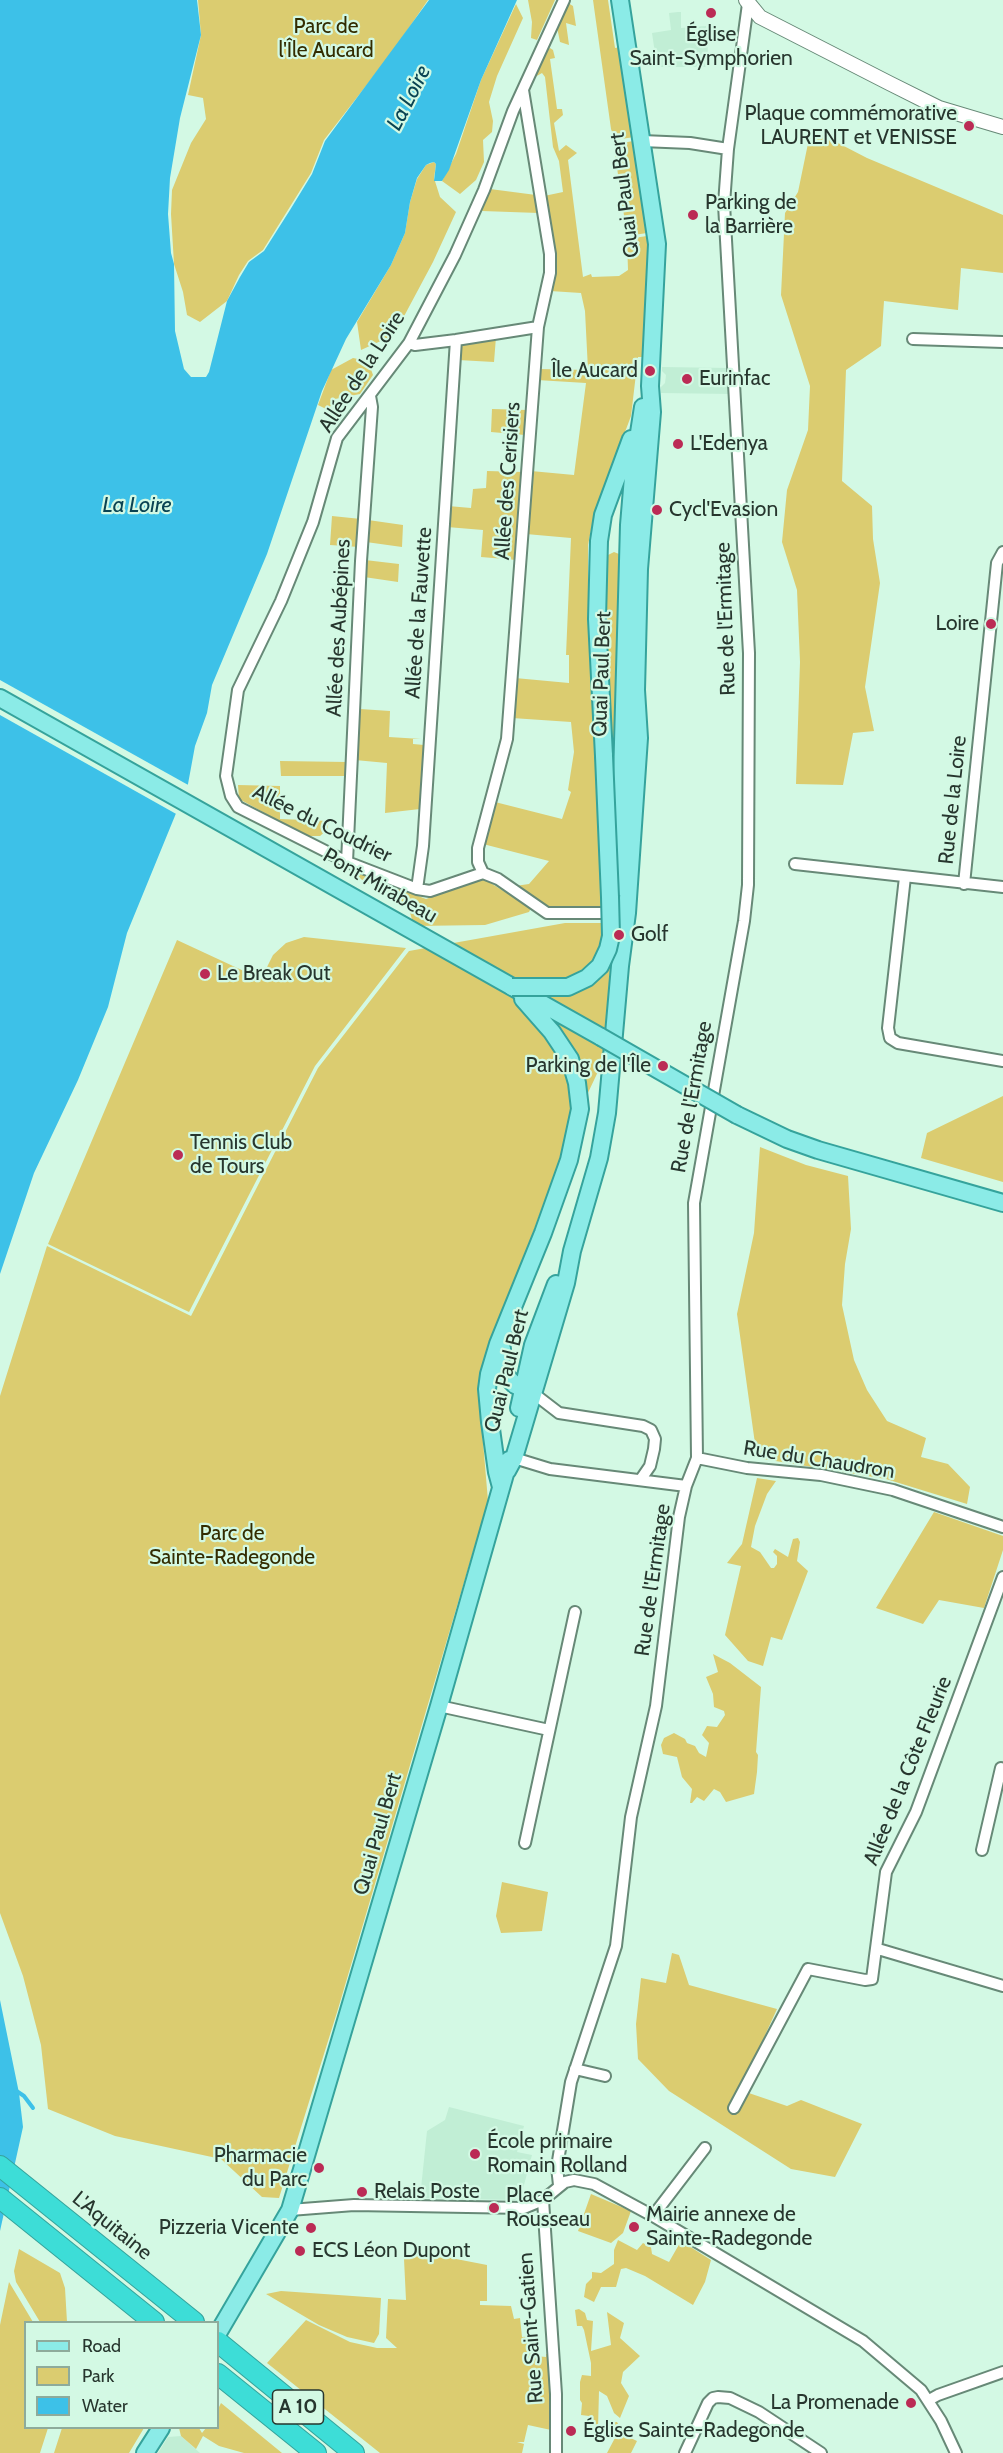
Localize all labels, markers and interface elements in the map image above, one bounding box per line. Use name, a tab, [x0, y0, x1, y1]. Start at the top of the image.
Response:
marker: Église Saint-Symphorien	[704, 6, 718, 20]
park label: Parc de l'Île Aucard	[278, 14, 374, 64]
place label: Église Saint-Symphorien	[629, 22, 793, 72]
water label: La Loire	[382, 61, 436, 135]
place label: Plaque commémorative LAURENT et VENISSE	[745, 101, 957, 151]
marker: Plaque commémorative LAURENT et VENISSE	[962, 119, 976, 133]
street label: Quai Paul Bert	[605, 131, 645, 259]
place label: Parking de la Barrière	[705, 190, 797, 240]
marker: Parking de la Barrière	[686, 208, 700, 222]
street label: Allée de la Loire	[314, 307, 410, 437]
place label: Île Aucard	[551, 358, 638, 384]
marker: Île Aucard	[643, 364, 657, 378]
place label: Eurinfac	[699, 366, 770, 392]
marker: Eurinfac	[680, 372, 694, 386]
street label: Allée des Cerisiers	[490, 401, 526, 561]
place label: L'Edenya	[690, 431, 768, 457]
marker: L'Edenya	[671, 437, 685, 451]
water label: La Loire	[102, 493, 172, 519]
place label: Cycl'Evasion	[669, 497, 778, 523]
marker: Cycl'Evasion	[650, 503, 664, 517]
street label: Allée de la Fauvette	[400, 526, 438, 700]
street label: Allée des Aubépines	[322, 538, 356, 718]
street label: Rue de l'Ermitage	[711, 542, 741, 696]
street label: Quai Paul Bert	[587, 611, 617, 737]
place label: Loire	[936, 611, 979, 637]
marker: Loire	[984, 617, 998, 631]
street label: Rue de la Loire	[934, 734, 972, 866]
street label: Allée du Coudrier	[248, 779, 396, 869]
street label: Pont Mirabeau	[318, 843, 442, 929]
place label: Golf	[631, 922, 668, 948]
marker: Golf	[612, 928, 626, 942]
place label: Le Break Out	[217, 961, 331, 987]
marker: Le Break Out	[198, 967, 212, 981]
street label: Rue de l'Ermitage	[666, 1019, 718, 1175]
place label: Parking de l'Île	[526, 1053, 651, 1079]
marker: Parking de l'Île	[656, 1059, 670, 1073]
place label: Tennis Club de Tours	[190, 1130, 292, 1180]
marker: Tennis Club de Tours	[171, 1148, 185, 1162]
street label: Quai Paul Bert	[480, 1307, 534, 1435]
street label: Rue du Chaudron	[741, 1436, 897, 1484]
street label: Rue de l'Ermitage	[630, 1502, 676, 1658]
park label: Parc de Sainte-Radegonde	[149, 1521, 315, 1571]
street label: Allée de la Côte Fleurie	[859, 1673, 957, 1869]
street label: Quai Paul Bert	[349, 1770, 407, 1898]
place label: École primaire Romain Rolland	[487, 2129, 627, 2179]
place label: Pharmacie du Parc	[214, 2143, 307, 2193]
marker: École primaire Romain Rolland	[468, 2147, 482, 2161]
marker: Pharmacie du Parc	[312, 2161, 326, 2175]
place label: Relais Poste	[374, 2179, 480, 2205]
place label: Place Rousseau	[506, 2183, 590, 2233]
marker: Relais Poste	[355, 2185, 369, 2199]
street label: L'Aquitaine	[67, 2186, 157, 2266]
marker: Place Rousseau	[487, 2201, 501, 2215]
place label: Mairie annexe de Sainte-Radegonde	[646, 2202, 812, 2252]
place label: Pizzeria Vicente	[159, 2215, 299, 2241]
marker: Mairie annexe de Sainte-Radegonde	[627, 2220, 641, 2234]
marker: Pizzeria Vicente	[304, 2221, 318, 2235]
place label: ECS Léon Dupont	[312, 2238, 470, 2264]
marker: ECS Léon Dupont	[293, 2244, 307, 2258]
street label: Rue Saint-Gatien	[513, 2252, 549, 2404]
legend	[24, 2321, 219, 2429]
text: Road	[82, 2335, 121, 2357]
text: Park	[82, 2365, 114, 2387]
road number: A 10	[272, 2390, 324, 2424]
place label: La Promenade	[771, 2390, 899, 2416]
text: Water	[82, 2395, 128, 2417]
marker: La Promenade	[904, 2396, 918, 2410]
place label: Église Sainte-Radegonde	[583, 2418, 805, 2444]
marker: Église Sainte-Radegonde	[564, 2424, 578, 2438]

